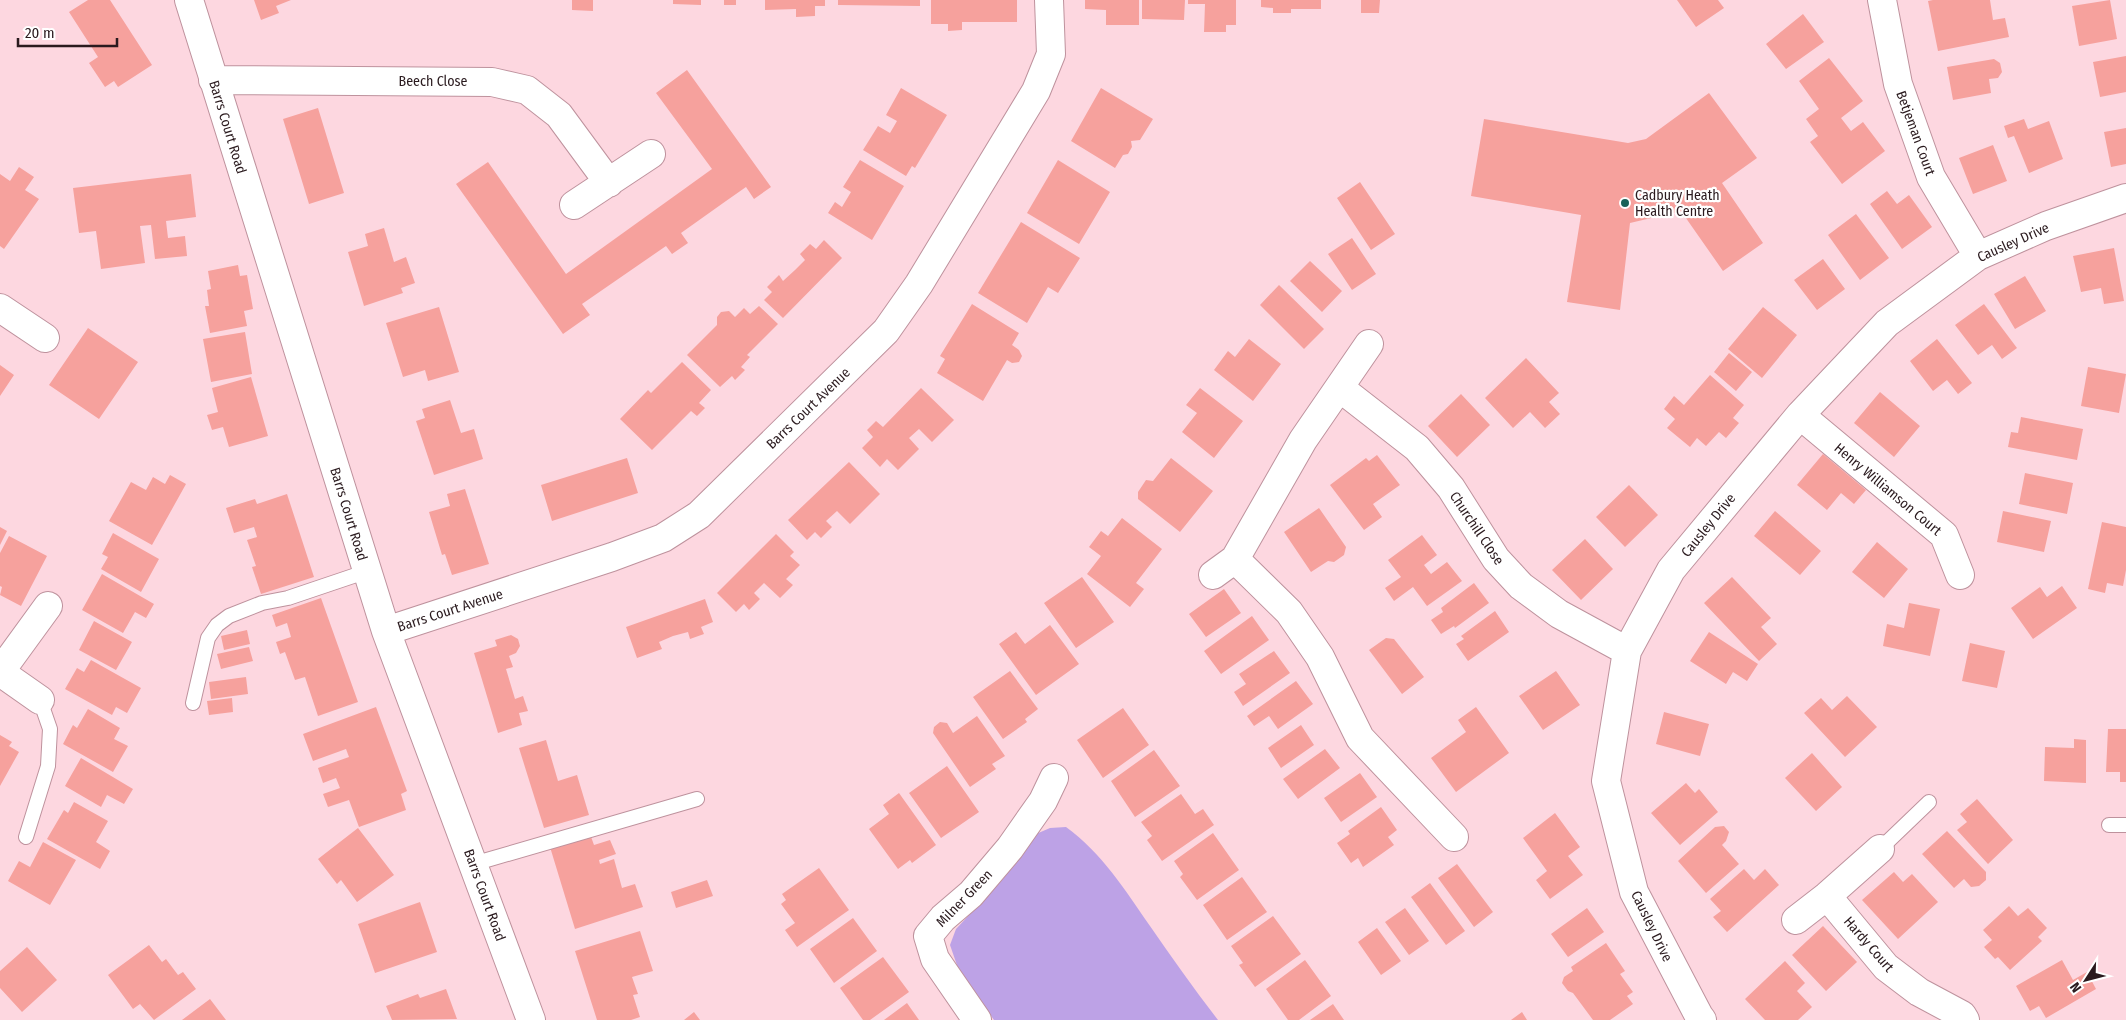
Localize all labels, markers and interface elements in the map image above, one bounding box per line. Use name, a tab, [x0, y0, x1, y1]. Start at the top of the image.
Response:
scale bar	[18, 15, 116, 47]
text: 20 m	[25, 24, 55, 42]
street label: Beech Close	[398, 73, 468, 90]
street label: Barrs Court Road	[205, 78, 250, 176]
street label: Betjeman Court	[1892, 89, 1939, 178]
place label: Cadbury Heath Health Centre	[1635, 187, 1720, 220]
marker: Cadbury Heath Health Centre	[1619, 197, 1631, 209]
street label: Causley Drive	[1975, 219, 2052, 266]
street label: Barrs Court Avenue	[763, 364, 854, 453]
street label: Henry Williamson Court	[1831, 440, 1945, 539]
street label: Barrs Court Road	[326, 465, 371, 563]
street label: Churchill Close	[1446, 488, 1507, 568]
street label: Causley Drive	[1678, 490, 1739, 561]
street label: Barrs Court Avenue	[395, 585, 505, 636]
street label: Barrs Court Road	[460, 847, 509, 943]
street label: Milner Green	[933, 866, 996, 931]
street label: Causley Drive	[1627, 888, 1676, 965]
street label: Hardy Court	[1840, 913, 1898, 976]
north arrow	[2061, 955, 2111, 1005]
text: N	[2067, 979, 2085, 996]

